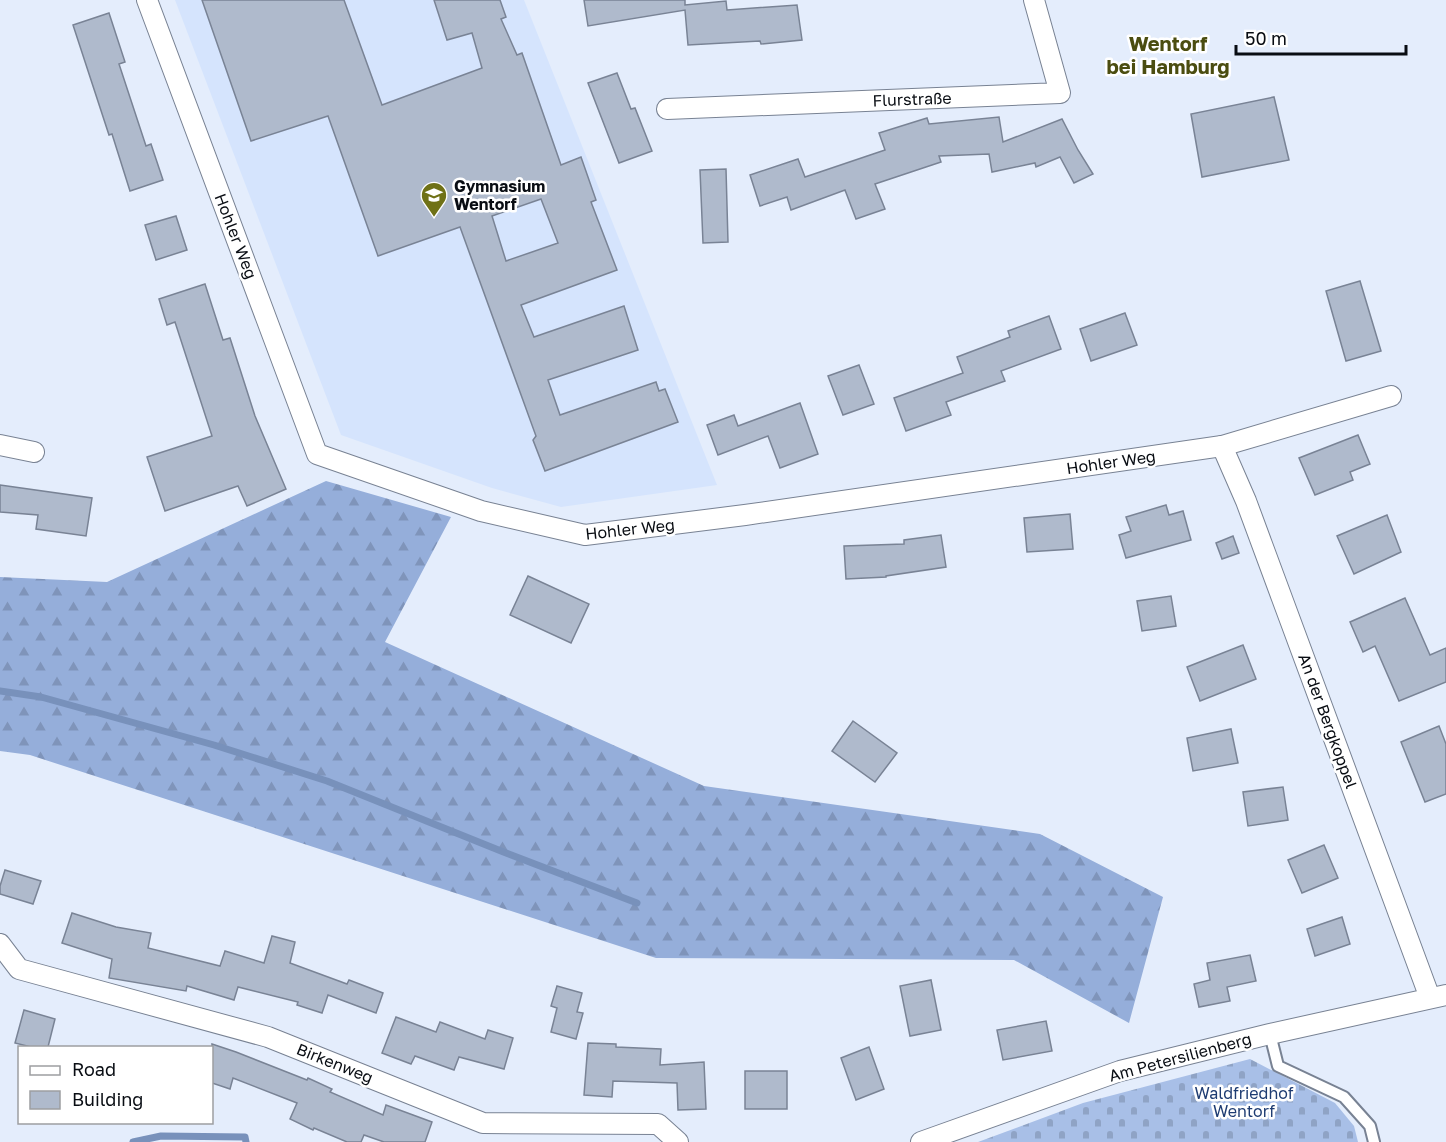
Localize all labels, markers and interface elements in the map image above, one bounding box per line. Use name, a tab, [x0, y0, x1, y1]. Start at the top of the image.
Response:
scale bar	[1236, 18, 1406, 56]
text: 50 m	[1245, 27, 1287, 49]
district label: Wentorf bei Hamburg	[1107, 31, 1229, 78]
street label: Flurstraße	[872, 88, 952, 110]
place label: Gymnasium Wentorf	[454, 176, 545, 214]
school or university icon: Gymnasium Wentorf	[419, 180, 449, 218]
street label: Hohler Weg	[211, 190, 261, 282]
street label: Hohler Weg	[1065, 446, 1157, 478]
street label: Hohler Weg	[584, 514, 676, 544]
street label: An der Bergkoppel	[1294, 651, 1362, 791]
street label: Am Petersilienberg	[1107, 1028, 1253, 1086]
street label: Birkenweg	[294, 1039, 376, 1087]
legend	[18, 1046, 213, 1124]
text: Road	[72, 1058, 116, 1080]
park label: Waldfriedhof Wentorf	[1194, 1083, 1294, 1121]
text: Building	[72, 1088, 143, 1110]

